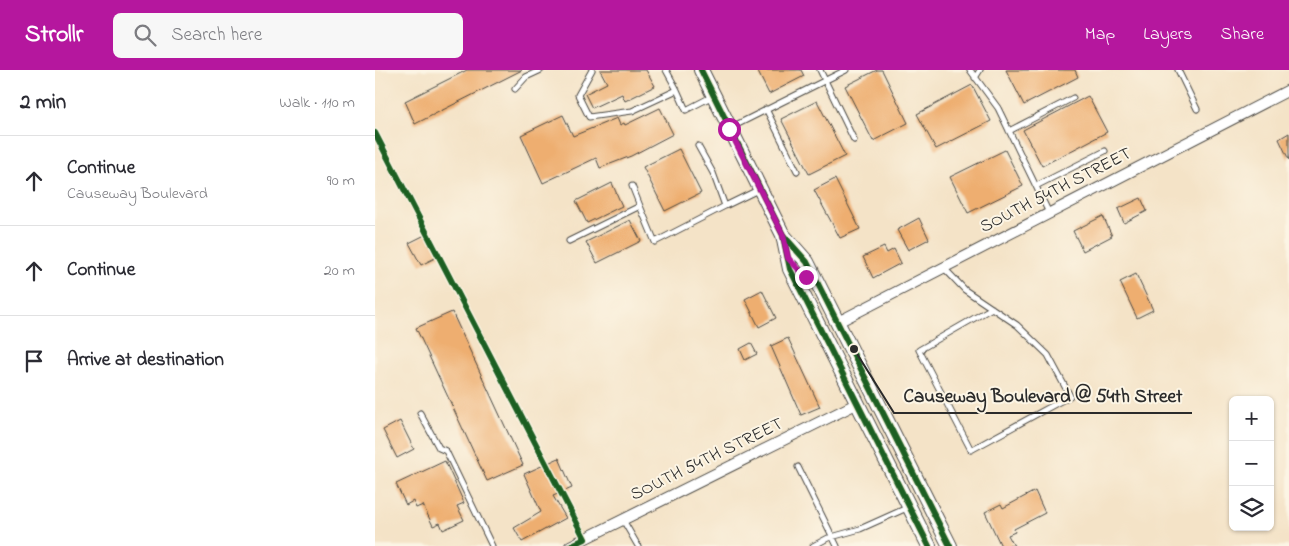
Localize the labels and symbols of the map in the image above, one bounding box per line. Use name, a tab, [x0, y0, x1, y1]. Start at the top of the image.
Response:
route start	[718, 118, 741, 141]
street label: SOUTH 54TH STREET	[976, 142, 1136, 240]
route end	[795, 266, 818, 289]
callout: Causeway Boulevard @ 54th Street	[894, 379, 1192, 413]
text: Causeway Boulevard @ 54th Street	[904, 383, 1183, 413]
street label: SOUTH 54TH STREET	[626, 412, 788, 508]

